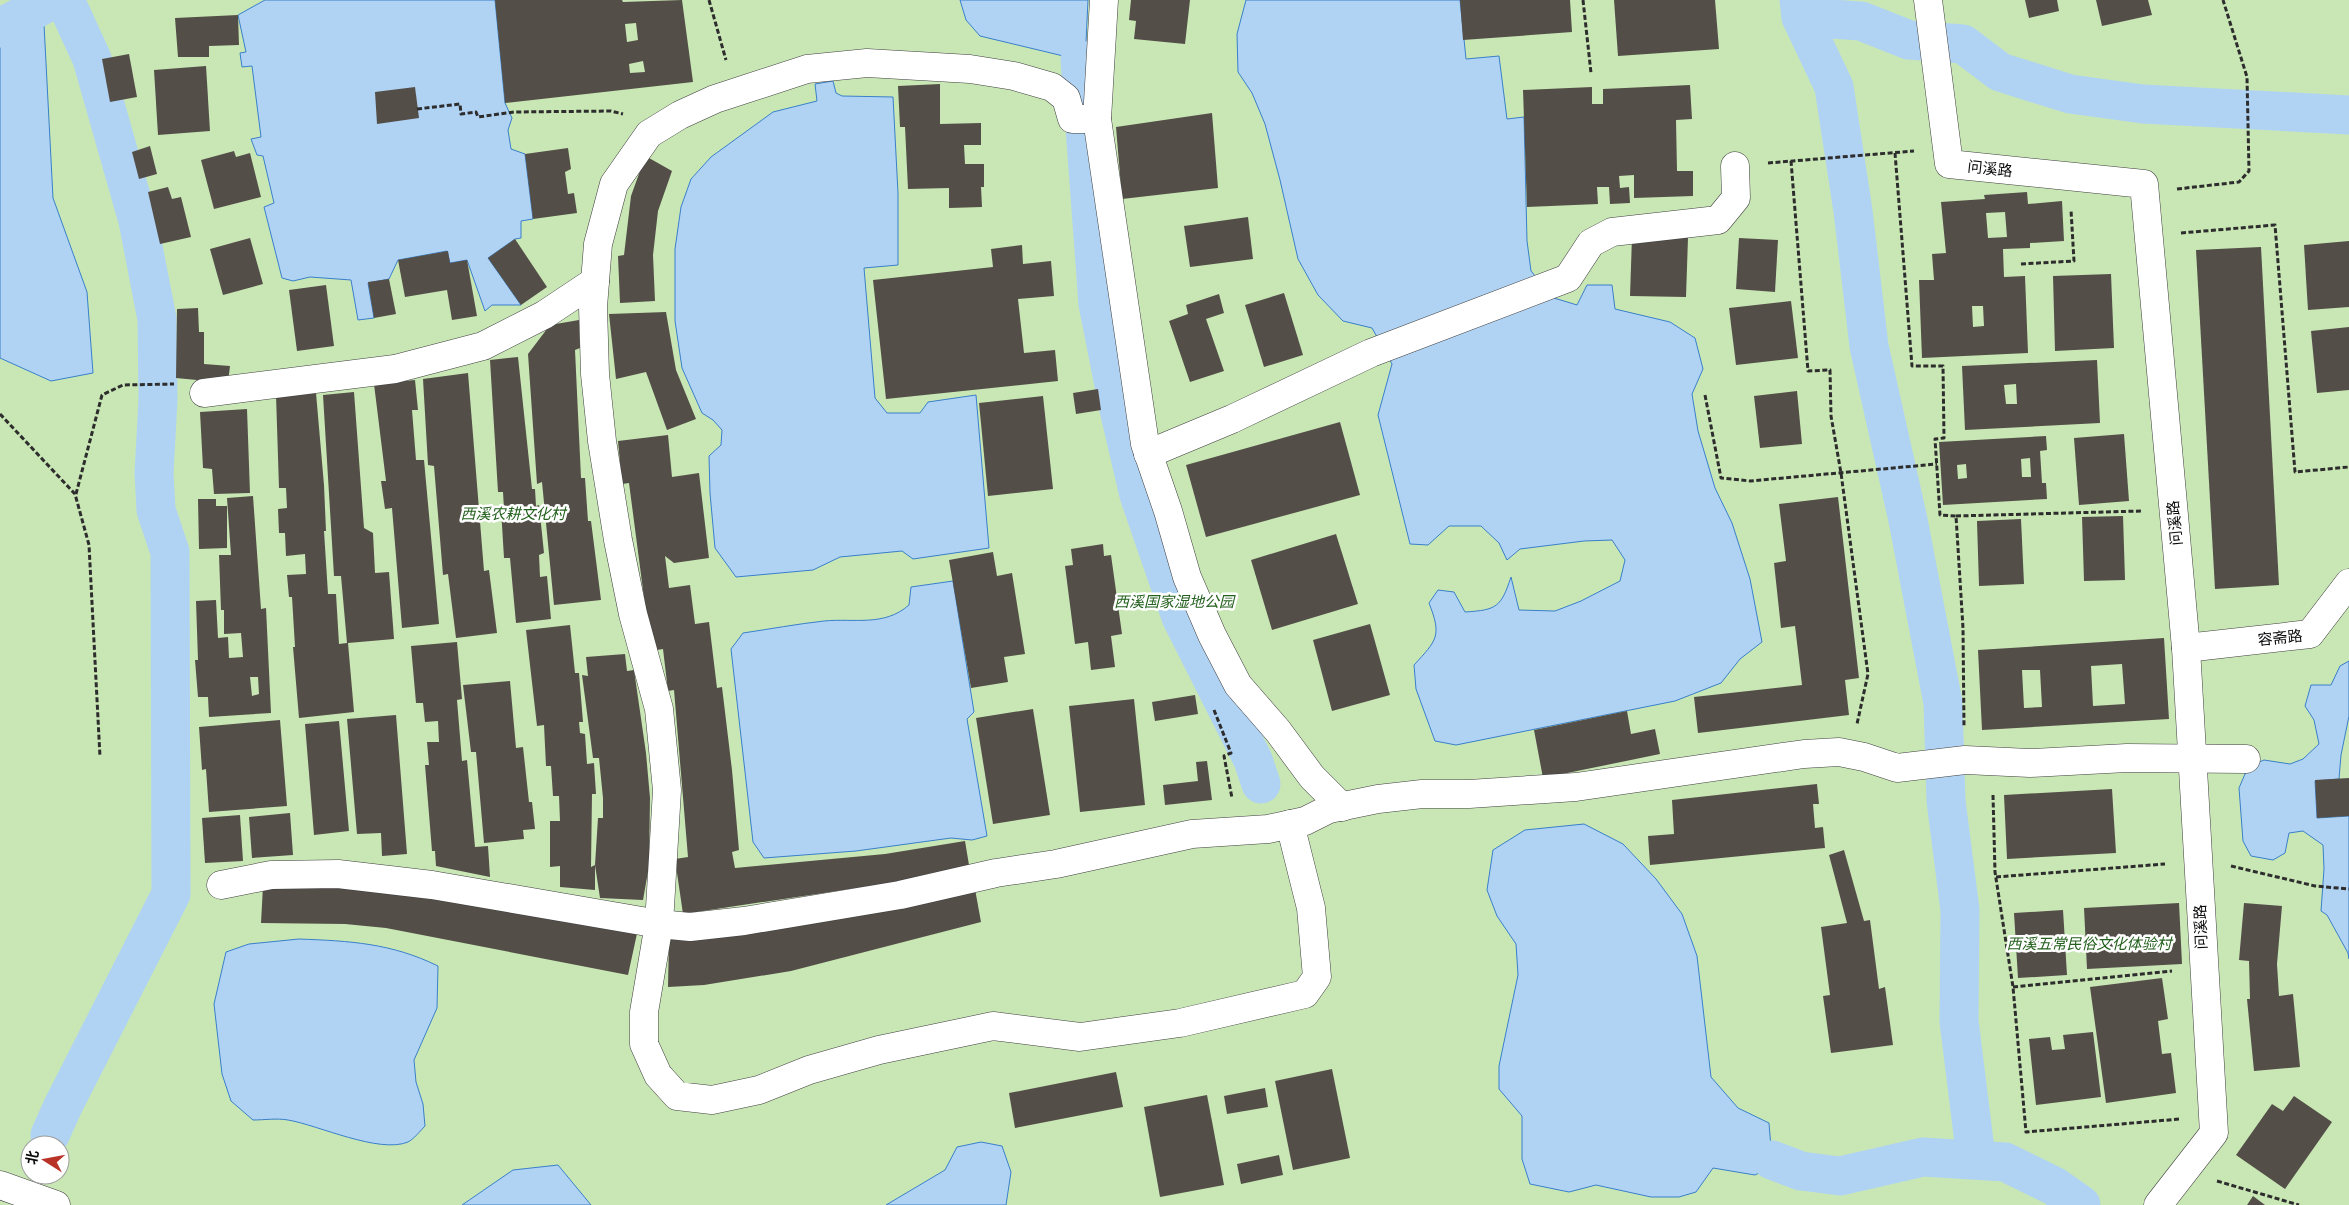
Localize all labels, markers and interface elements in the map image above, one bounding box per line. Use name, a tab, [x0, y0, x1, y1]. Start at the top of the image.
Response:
street label: 问溪路	[1967, 159, 2013, 179]
street label: 问溪路	[2165, 500, 2185, 546]
park label: 西溪农耕文化村	[460, 506, 567, 522]
park label: 西溪国家湿地公园	[1114, 594, 1236, 610]
street label: 容斋路	[2257, 628, 2303, 648]
street label: 问溪路	[2192, 904, 2210, 950]
park label: 西溪五常民俗文化体验村	[2006, 936, 2173, 952]
north arrow	[20, 1135, 70, 1185]
text: 北	[23, 1149, 41, 1166]

